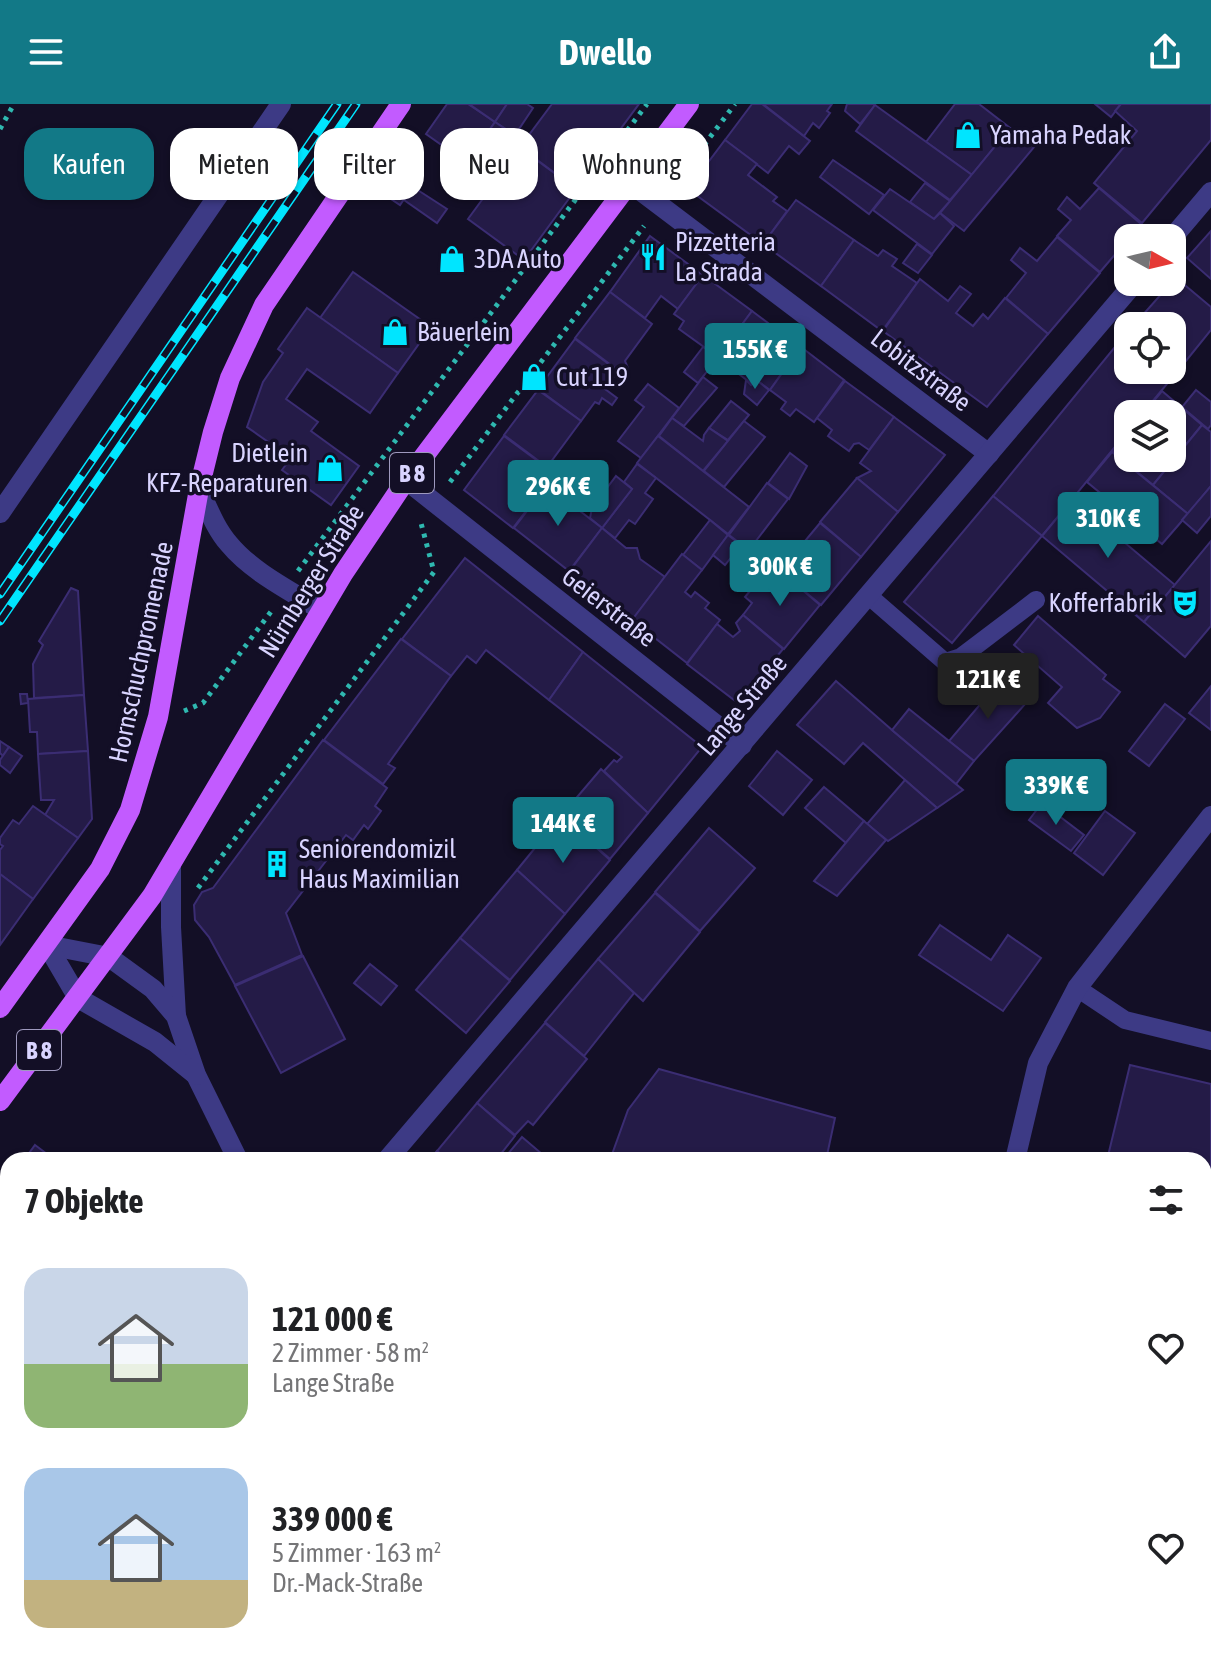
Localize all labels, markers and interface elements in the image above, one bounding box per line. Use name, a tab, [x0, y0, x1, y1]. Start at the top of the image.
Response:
icon: menu	[24, 30, 68, 74]
icon: share	[1143, 30, 1187, 74]
text: Dwello	[559, 31, 652, 73]
shop icon: Yamaha Pedak	[953, 120, 983, 150]
place label: Yamaha Pedak	[990, 120, 1131, 150]
chip: Kaufen	[24, 128, 154, 200]
chip: Mieten	[170, 128, 298, 200]
chip: Filter	[314, 128, 424, 200]
chip: Neu	[440, 128, 538, 200]
chip: Wohnung	[554, 128, 709, 200]
north arrow	[1114, 224, 1186, 296]
map controls	[1114, 224, 1186, 472]
place label: Pizzetteria La Strada	[675, 227, 776, 287]
restaurant icon: Pizzetteria La Strada	[638, 242, 668, 272]
shop icon: 3DA Auto	[437, 244, 467, 274]
place label: 3DA Auto	[474, 244, 562, 274]
button: locate	[1114, 312, 1186, 384]
shop icon: Bäuerlein	[380, 317, 410, 347]
place label: Bäuerlein	[417, 317, 510, 347]
pin: 155K €	[690, 323, 820, 391]
street label: Lobitzstraße	[865, 323, 977, 417]
text: 155K €	[723, 334, 787, 364]
shop icon: Cut 119	[519, 362, 549, 392]
place label: Cut 119	[556, 362, 628, 392]
button: layers	[1114, 400, 1186, 472]
place label: Dietlein KFZ-Reparaturen	[146, 438, 308, 498]
shop icon: Dietlein KFZ-Reparaturen	[315, 453, 345, 483]
road number: B 8	[390, 453, 434, 493]
pin: 296K €	[493, 460, 623, 528]
text: 296K €	[526, 471, 590, 501]
pin: 310K €	[1043, 492, 1173, 560]
street label: Nürnberger Straße	[252, 499, 370, 663]
text: 310K €	[1076, 503, 1140, 533]
street label: Hornschuchpromenade	[103, 539, 179, 765]
pin: 300K €	[715, 540, 845, 608]
text: 300K €	[748, 551, 812, 581]
street label: Geierstraße	[556, 561, 662, 653]
place label: Kofferfabrik	[1049, 588, 1163, 618]
theatre icon: Kofferfabrik	[1170, 588, 1200, 618]
street label: Lange Straße	[691, 648, 793, 762]
pin: 121K €	[923, 653, 1053, 721]
text: 121K €	[956, 664, 1020, 694]
pin: 339K €	[991, 759, 1121, 827]
text: 339K €	[1024, 770, 1088, 800]
pin: 144K €	[498, 797, 628, 865]
text: 144K €	[531, 808, 595, 838]
place label: Seniorendomizil Haus Maximilian	[299, 834, 460, 894]
building icon: Seniorendomizil Haus Maximilian	[262, 849, 292, 879]
road number: B 8	[17, 1030, 61, 1070]
icon: filters	[1144, 1178, 1188, 1222]
text: 7 Objekte	[24, 1181, 144, 1220]
text: 121 000 €	[272, 1299, 393, 1338]
icon: home	[88, 1300, 184, 1396]
icon: heart	[1144, 1326, 1188, 1370]
text: 2 Zimmer · 58 m²	[272, 1338, 429, 1368]
text: Lange Straße	[272, 1368, 394, 1398]
text: 339 000 €	[272, 1499, 393, 1538]
icon: home	[88, 1500, 184, 1596]
icon: heart	[1144, 1526, 1188, 1570]
text: 5 Zimmer · 163 m²	[272, 1538, 441, 1568]
text: Dr.-Mack-Straße	[272, 1568, 423, 1598]

